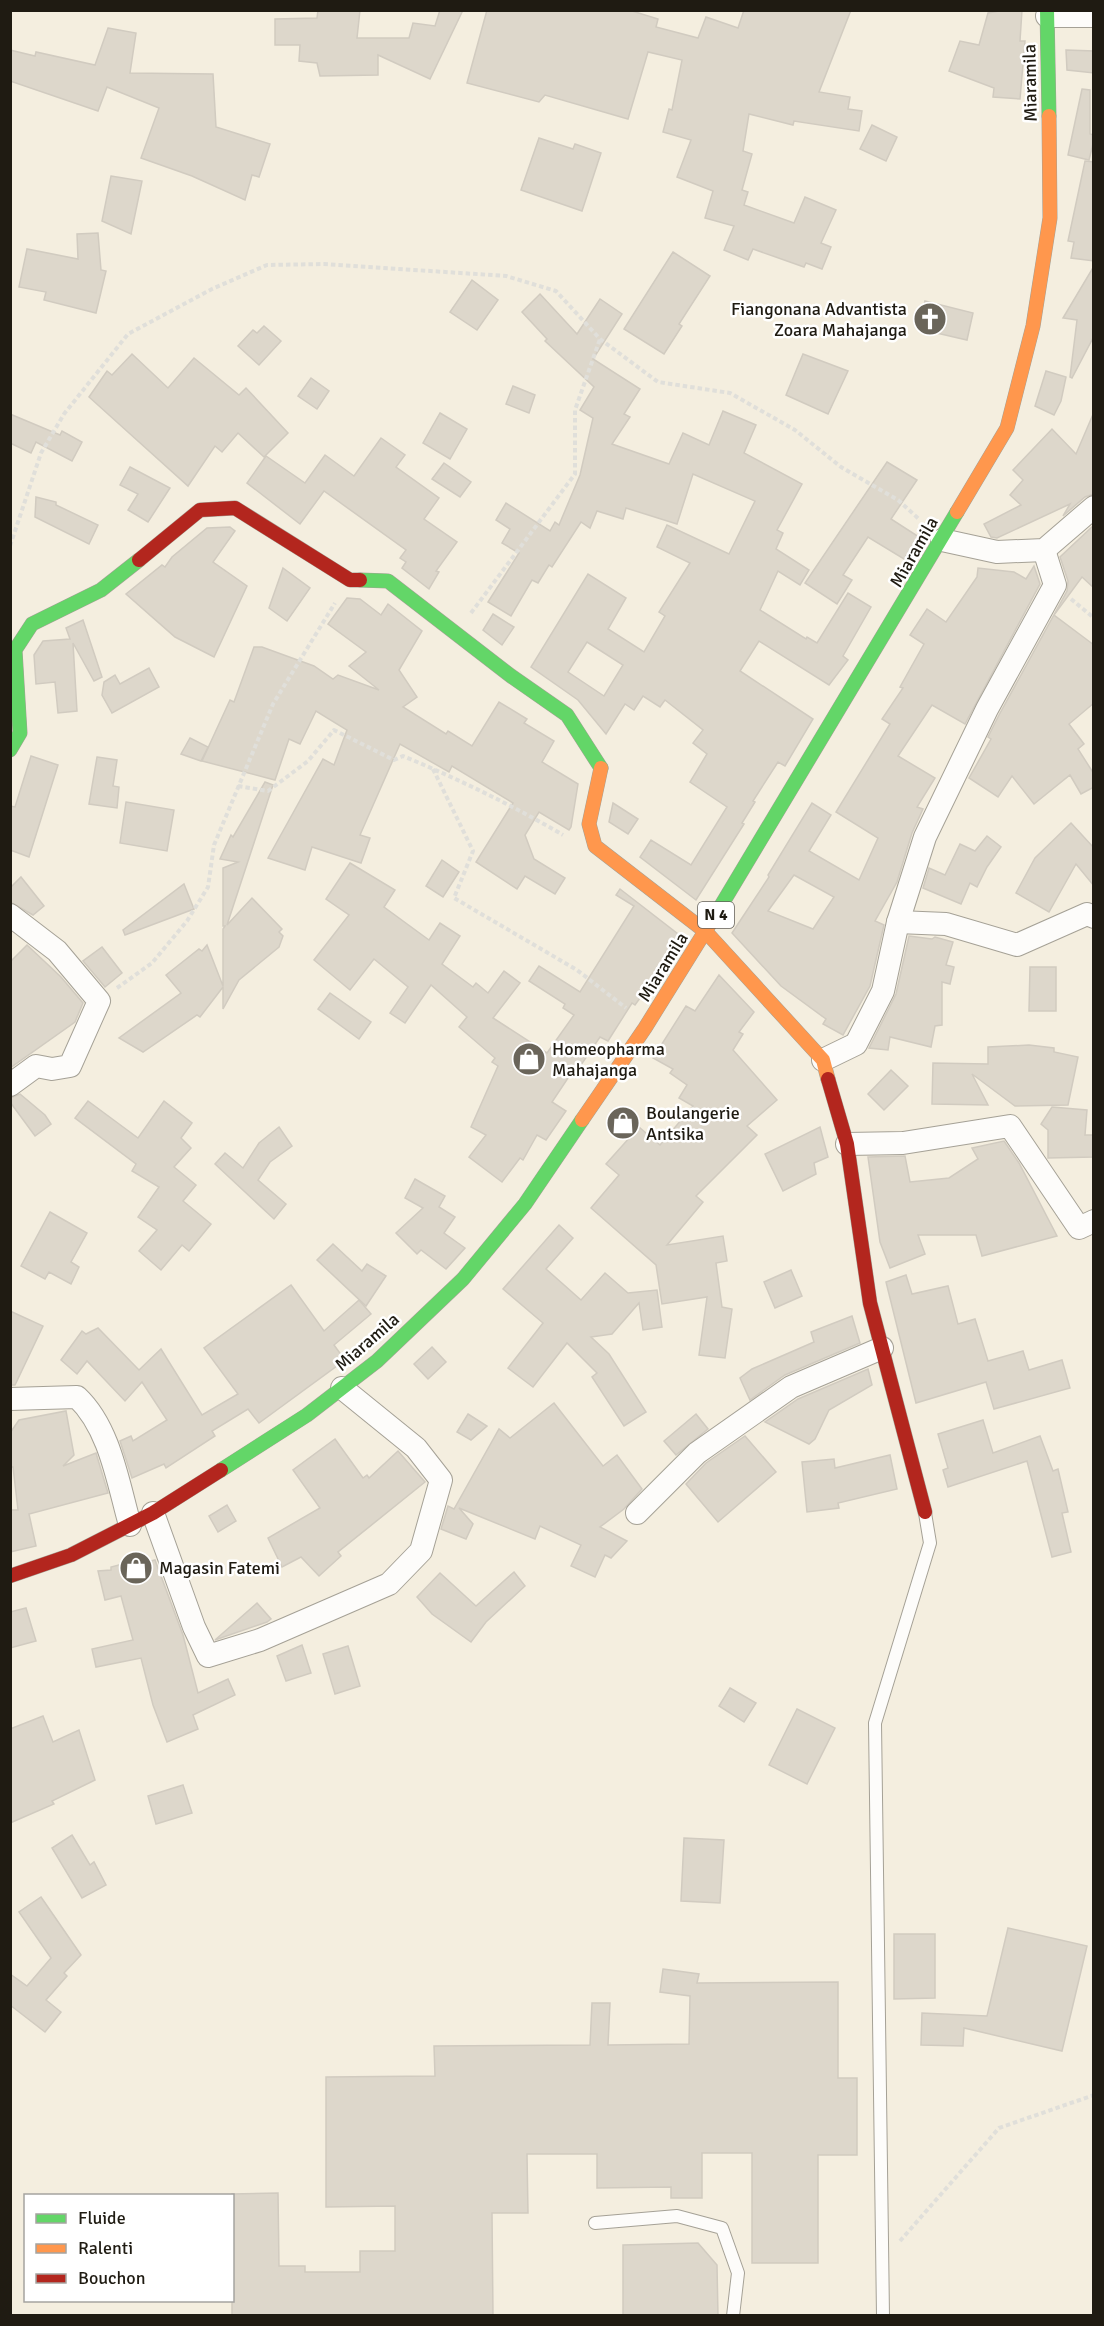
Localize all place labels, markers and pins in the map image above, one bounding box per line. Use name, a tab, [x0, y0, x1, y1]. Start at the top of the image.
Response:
place label: Fiangonana Advantista Zoara Mahajanga	[731, 298, 907, 341]
church icon: Fiangonana Advantista Zoara Mahajanga	[912, 301, 948, 337]
place label: Homeopharma Mahajanga	[552, 1038, 665, 1081]
shop icon: Homeopharma Mahajanga	[511, 1041, 547, 1077]
place label: Boulangerie Antsika	[646, 1102, 740, 1145]
shop icon: Boulangerie Antsika	[605, 1105, 641, 1141]
shop icon: Magasin Fatemi	[118, 1550, 154, 1586]
place label: Magasin Fatemi	[159, 1557, 280, 1579]

